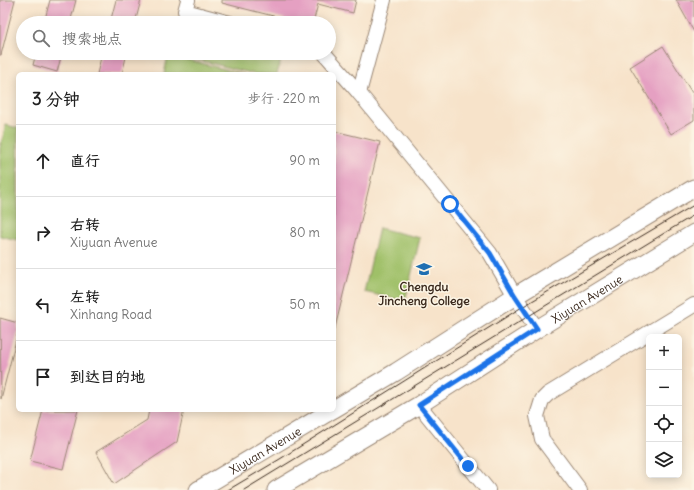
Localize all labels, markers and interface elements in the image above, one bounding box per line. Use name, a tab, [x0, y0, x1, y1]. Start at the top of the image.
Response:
search box	[16, 16, 336, 60]
icon: search	[30, 27, 52, 49]
text: 搜索地点	[62, 29, 122, 48]
text: 3 分钟	[32, 88, 80, 110]
text: 步行 · 220 m	[248, 90, 320, 107]
icon: ahead	[32, 150, 54, 172]
text: 直行	[70, 151, 100, 170]
text: 90 m	[289, 152, 320, 169]
route start	[441, 195, 459, 213]
text: 右转	[70, 215, 100, 234]
icon: right	[32, 222, 54, 244]
text: 80 m	[289, 224, 320, 241]
text: Xiyuan Avenue	[70, 234, 158, 251]
school or university icon: Chengdu Jincheng College	[415, 260, 433, 278]
street label: Xiyuan Avenue	[548, 271, 625, 326]
place label: Chengdu Jincheng College	[378, 279, 470, 309]
text: 左转	[70, 287, 100, 306]
icon: left	[32, 294, 54, 316]
text: 50 m	[289, 296, 320, 313]
text: Xinhang Road	[70, 306, 152, 323]
map controls	[646, 334, 682, 478]
button: +	[646, 334, 682, 370]
icon: arrive	[32, 366, 54, 388]
text: 到达目的地	[70, 367, 145, 386]
button: −	[646, 370, 682, 406]
button: locate	[646, 406, 682, 442]
street label: Xiyuan Avenue	[226, 423, 304, 477]
button: layers	[646, 442, 682, 478]
route end	[459, 457, 477, 475]

